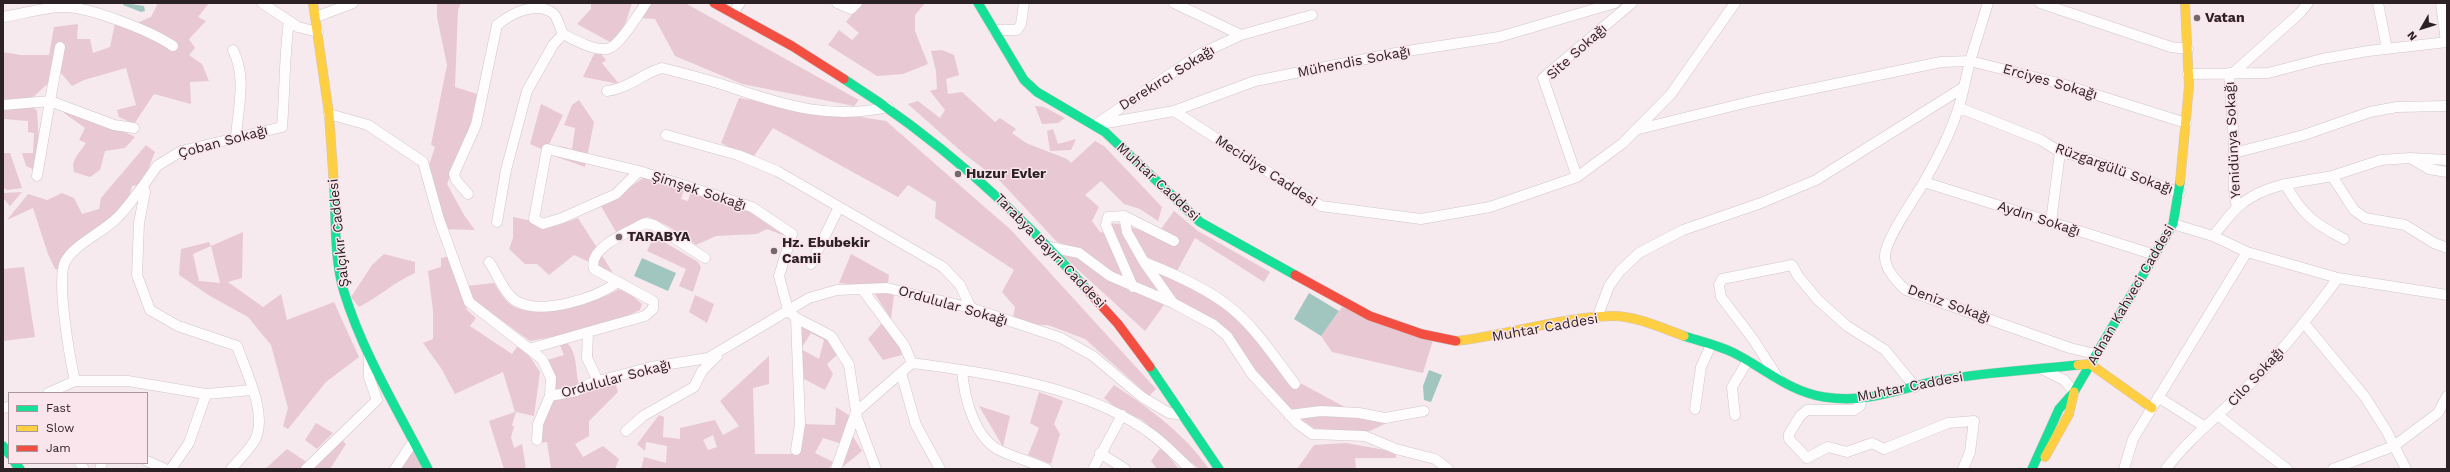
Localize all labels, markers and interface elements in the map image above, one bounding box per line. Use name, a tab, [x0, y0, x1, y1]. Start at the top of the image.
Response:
north arrow	[2402, 8, 2442, 48]
place label: Vatan	[2205, 10, 2245, 26]
marker: Vatan	[2192, 13, 2202, 23]
street label: Site Sokağı	[1543, 20, 1611, 84]
text: N	[2405, 29, 2420, 43]
street label: Derekırcı Sokağı	[1116, 42, 1218, 114]
street label: Mühendis Sokağı	[1296, 43, 1412, 81]
street label: Erciyes Sokağı	[2001, 60, 2099, 104]
street label: Yenidünya Sokağı	[2222, 81, 2244, 199]
street label: Çoban Sokağı	[176, 122, 270, 162]
street label: Mecidiye Caddesi	[1212, 132, 1320, 210]
street label: Muhtar Caddesi	[1113, 139, 1203, 225]
street label: Rüzgargülü Sokağı	[2053, 140, 2175, 198]
place label: Huzur Evler	[966, 166, 1046, 182]
street label: Şimşek Sokağı	[650, 168, 748, 214]
marker: Huzur Evler	[953, 169, 963, 179]
street label: Şalçıkır Caddesi	[325, 178, 353, 288]
street label: Tarabya Bayırı Caddesi	[991, 190, 1109, 312]
street label: Aydın Sokağı	[1996, 198, 2082, 240]
street label: Adnan Kahveci Caddesi	[2084, 222, 2178, 368]
place label: TARABYA	[627, 229, 690, 245]
marker: TARABYA	[614, 232, 624, 242]
place label: Hz. Ebubekir Camii	[782, 235, 870, 268]
marker: Hz. Ebubekir Camii	[769, 246, 779, 256]
street label: Deniz Sokağı	[1905, 281, 1993, 327]
street label: Ordulular Sokağı	[896, 282, 1010, 330]
street label: Muhtar Caddesi	[1491, 310, 1599, 346]
street label: Cilo Sokağı	[2224, 344, 2288, 410]
street label: Ordulular Sokağı	[559, 356, 673, 402]
street label: Muhtar Caddesi	[1856, 368, 1964, 406]
legend	[8, 392, 148, 464]
text: Fast	[46, 401, 71, 415]
text: Slow	[46, 421, 74, 435]
text: Jam	[46, 441, 71, 455]

